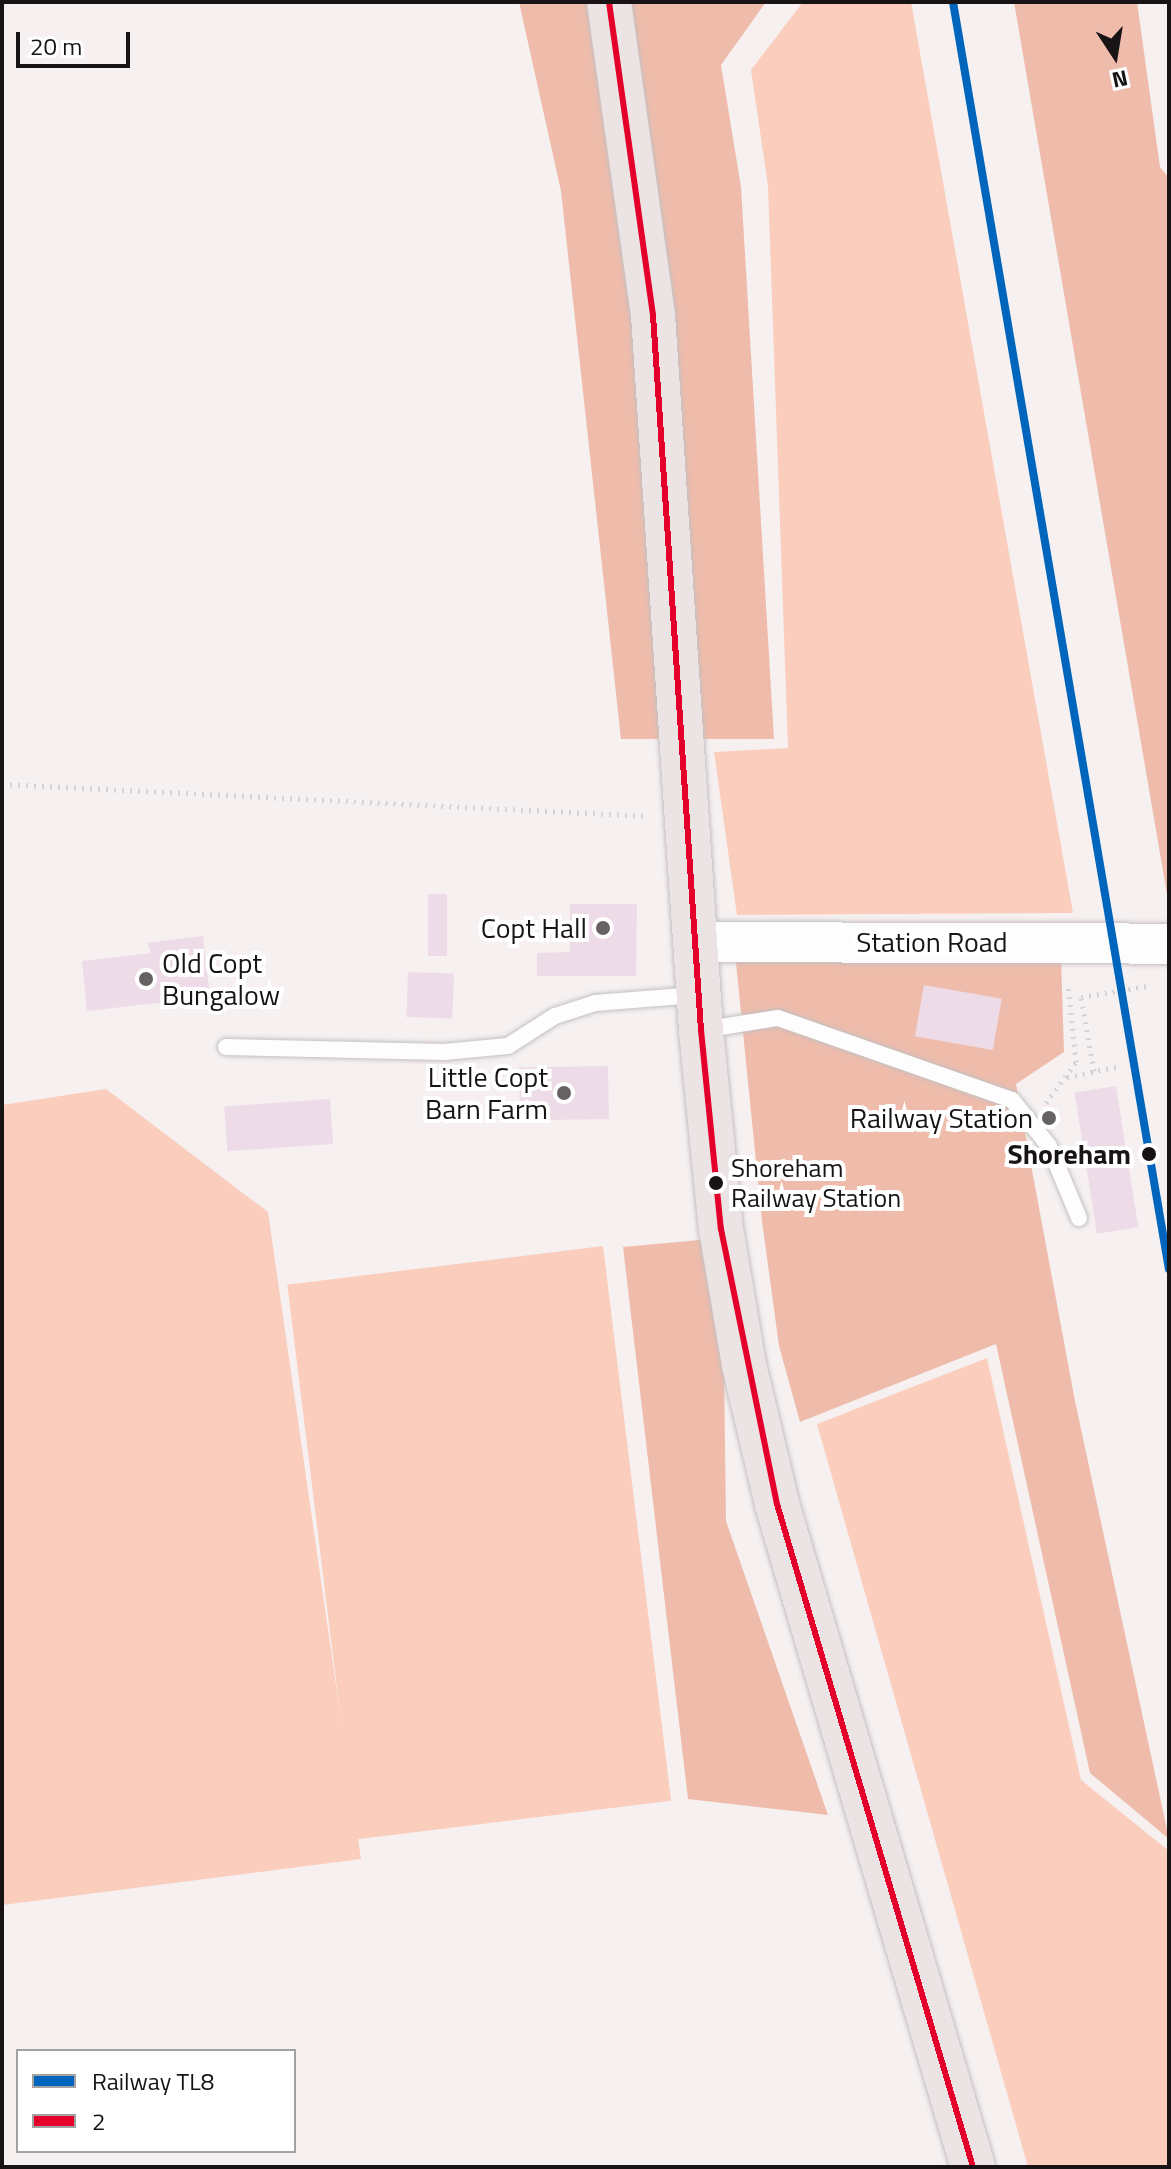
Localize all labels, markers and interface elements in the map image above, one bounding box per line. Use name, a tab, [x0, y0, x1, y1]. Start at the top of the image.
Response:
scale bar	[20, 16, 134, 66]
north arrow	[1075, 16, 1155, 96]
text: 20 m	[30, 28, 82, 64]
text: N	[1109, 61, 1131, 98]
place label: Copt Hall	[481, 911, 587, 945]
marker: Copt Hall	[594, 919, 612, 937]
street label: Station Road	[856, 925, 1008, 959]
place label: Old Copt Bungalow	[162, 946, 280, 1012]
marker: Old Copt Bungalow	[137, 970, 155, 988]
place label: Little Copt Barn Farm	[425, 1060, 548, 1126]
marker: Little Copt Barn Farm	[555, 1084, 573, 1102]
place label: Railway Station	[850, 1101, 1033, 1135]
marker: Railway Station	[1040, 1109, 1058, 1127]
place label: Shoreham	[1007, 1137, 1131, 1171]
marker: Shoreham	[1138, 1143, 1160, 1165]
place label: Shoreham Railway Station	[731, 1152, 901, 1214]
marker: Shoreham Railway Station	[708, 1175, 724, 1191]
legend	[16, 2049, 296, 2153]
text: Railway TL8	[92, 2063, 214, 2099]
text: 2	[92, 2103, 105, 2139]

